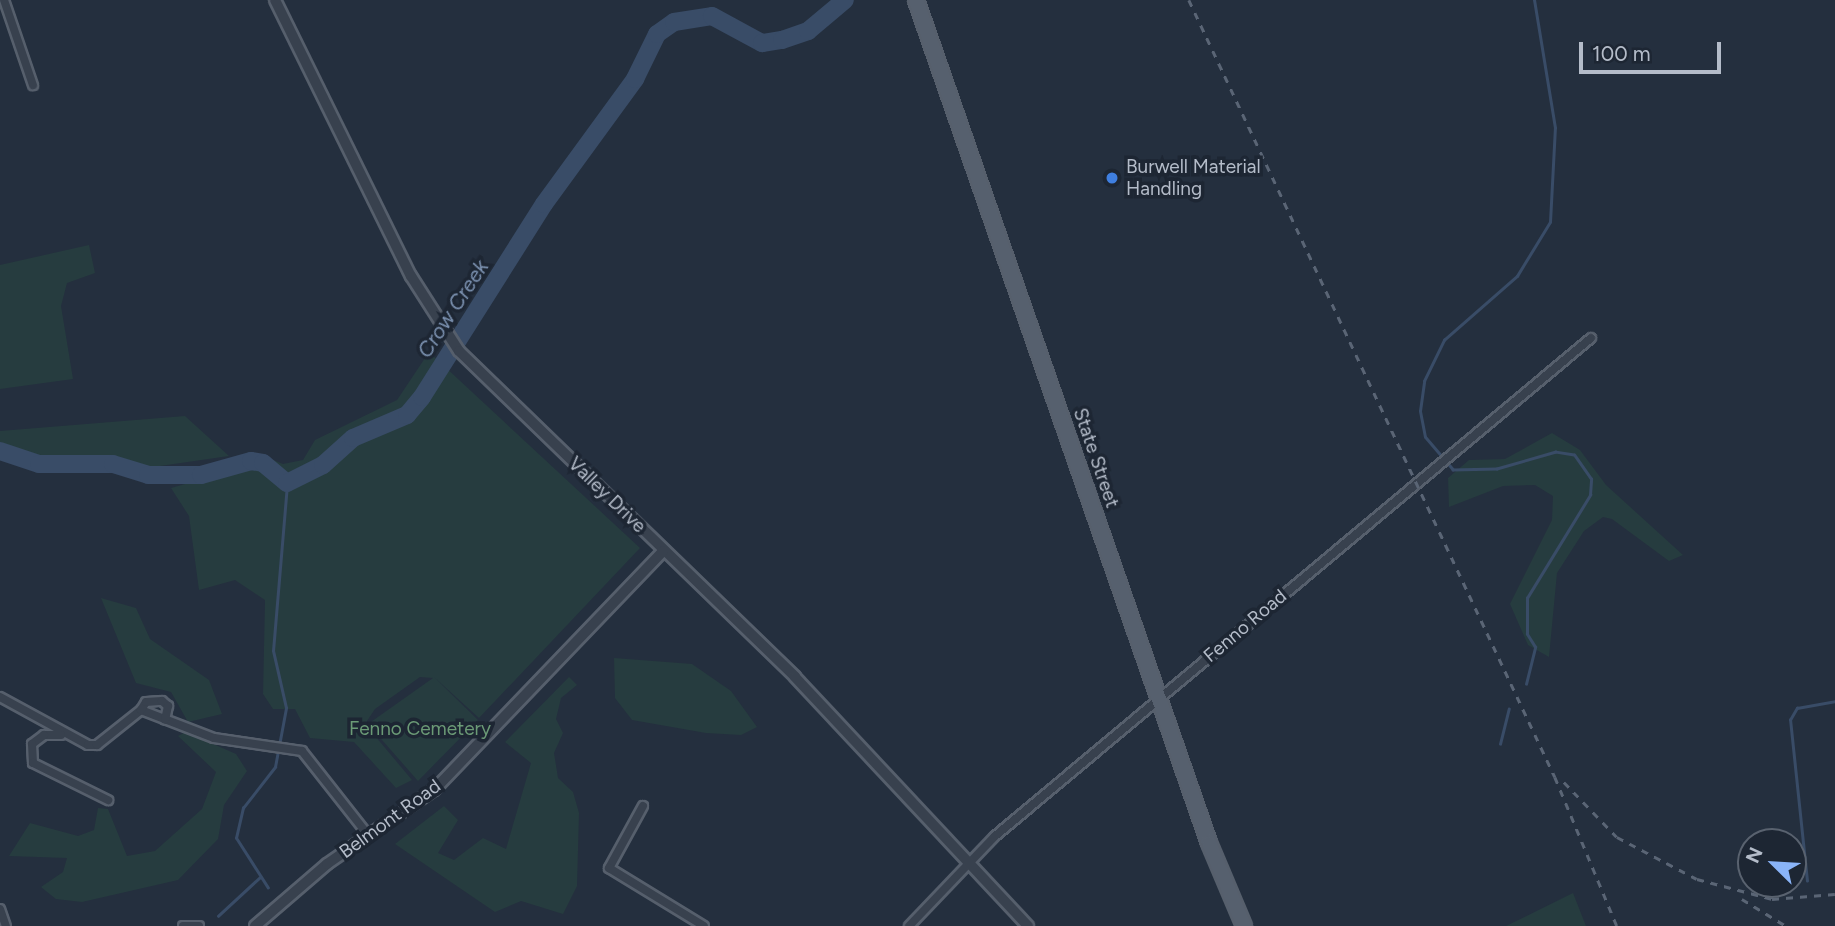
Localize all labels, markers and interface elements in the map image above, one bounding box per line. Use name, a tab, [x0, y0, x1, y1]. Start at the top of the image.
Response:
scale bar	[1583, 28, 1725, 72]
text: 100 m	[1592, 41, 1651, 66]
place label: Burwell Material Handling	[1126, 156, 1261, 200]
marker: Burwell Material Handling	[1104, 170, 1120, 186]
water label: Crow Creek	[412, 255, 494, 363]
street label: State Street	[1068, 405, 1124, 511]
street label: Valley Drive	[563, 452, 651, 538]
street label: Fenno Road	[1199, 585, 1291, 667]
park label: Fenno Cemetery	[349, 718, 491, 740]
street label: Belmont Road	[335, 775, 445, 863]
north arrow	[1737, 828, 1807, 898]
text: N	[1741, 844, 1768, 866]

